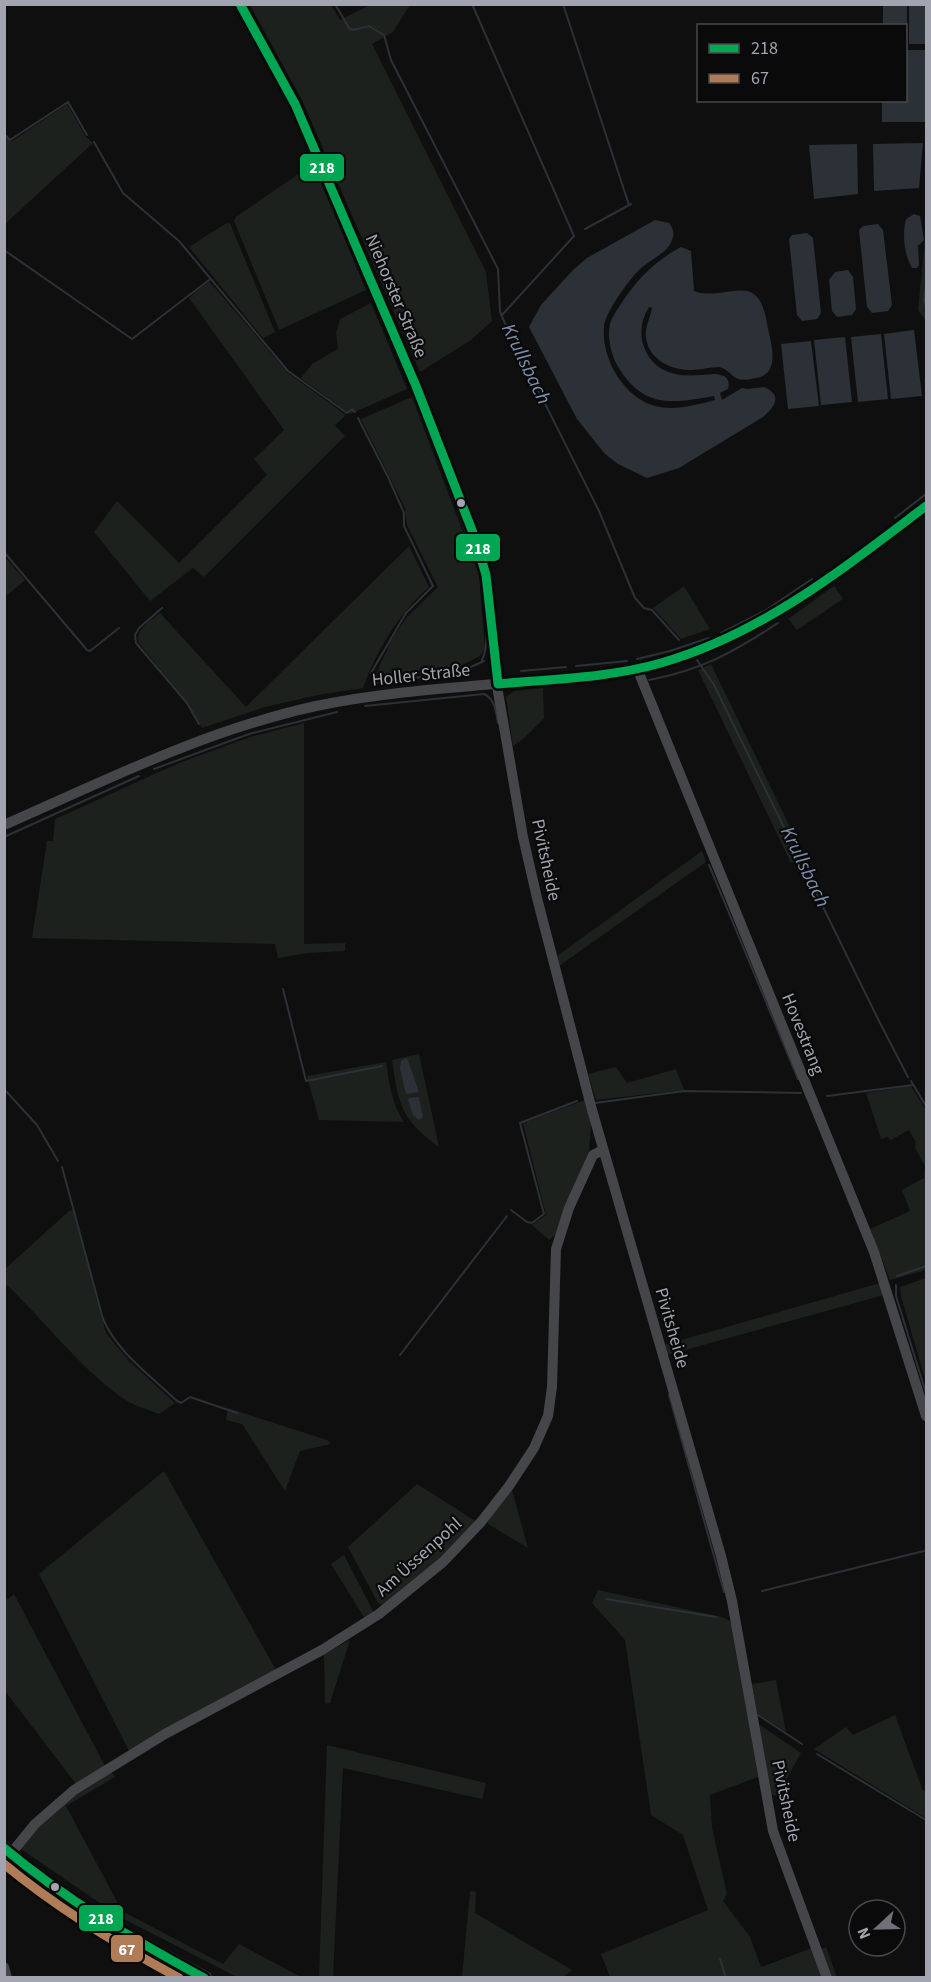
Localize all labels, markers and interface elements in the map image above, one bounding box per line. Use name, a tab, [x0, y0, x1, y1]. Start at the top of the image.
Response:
legend	[697, 24, 907, 102]
text: 218	[751, 36, 778, 61]
text: 67	[751, 66, 769, 91]
line badge: 218	[299, 153, 345, 182]
text: 218	[309, 157, 335, 179]
street label: Niehorster Straße	[359, 230, 433, 362]
water label: Krullsbach	[494, 319, 558, 409]
unlabelled marker	[455, 497, 467, 509]
line badge: 218	[455, 533, 501, 562]
text: 218	[465, 538, 491, 560]
street label: Holler Straße	[371, 657, 472, 693]
street label: Pivitsheide	[525, 817, 567, 903]
water label: Krullsbach	[773, 822, 837, 912]
street label: Hovestrang	[775, 990, 831, 1078]
street label: Pivitsheide	[649, 1285, 695, 1371]
street label: Am Üssenpohl	[371, 1512, 467, 1602]
street label: Pivitsheide	[765, 1758, 807, 1844]
unlabelled marker	[49, 1881, 61, 1893]
north arrow	[847, 1898, 907, 1958]
line badge: 218	[78, 1904, 124, 1932]
text: 218	[88, 1908, 114, 1930]
text: N	[852, 1924, 876, 1942]
line badge: 67	[110, 1934, 144, 1963]
text: 67	[119, 1939, 135, 1961]

